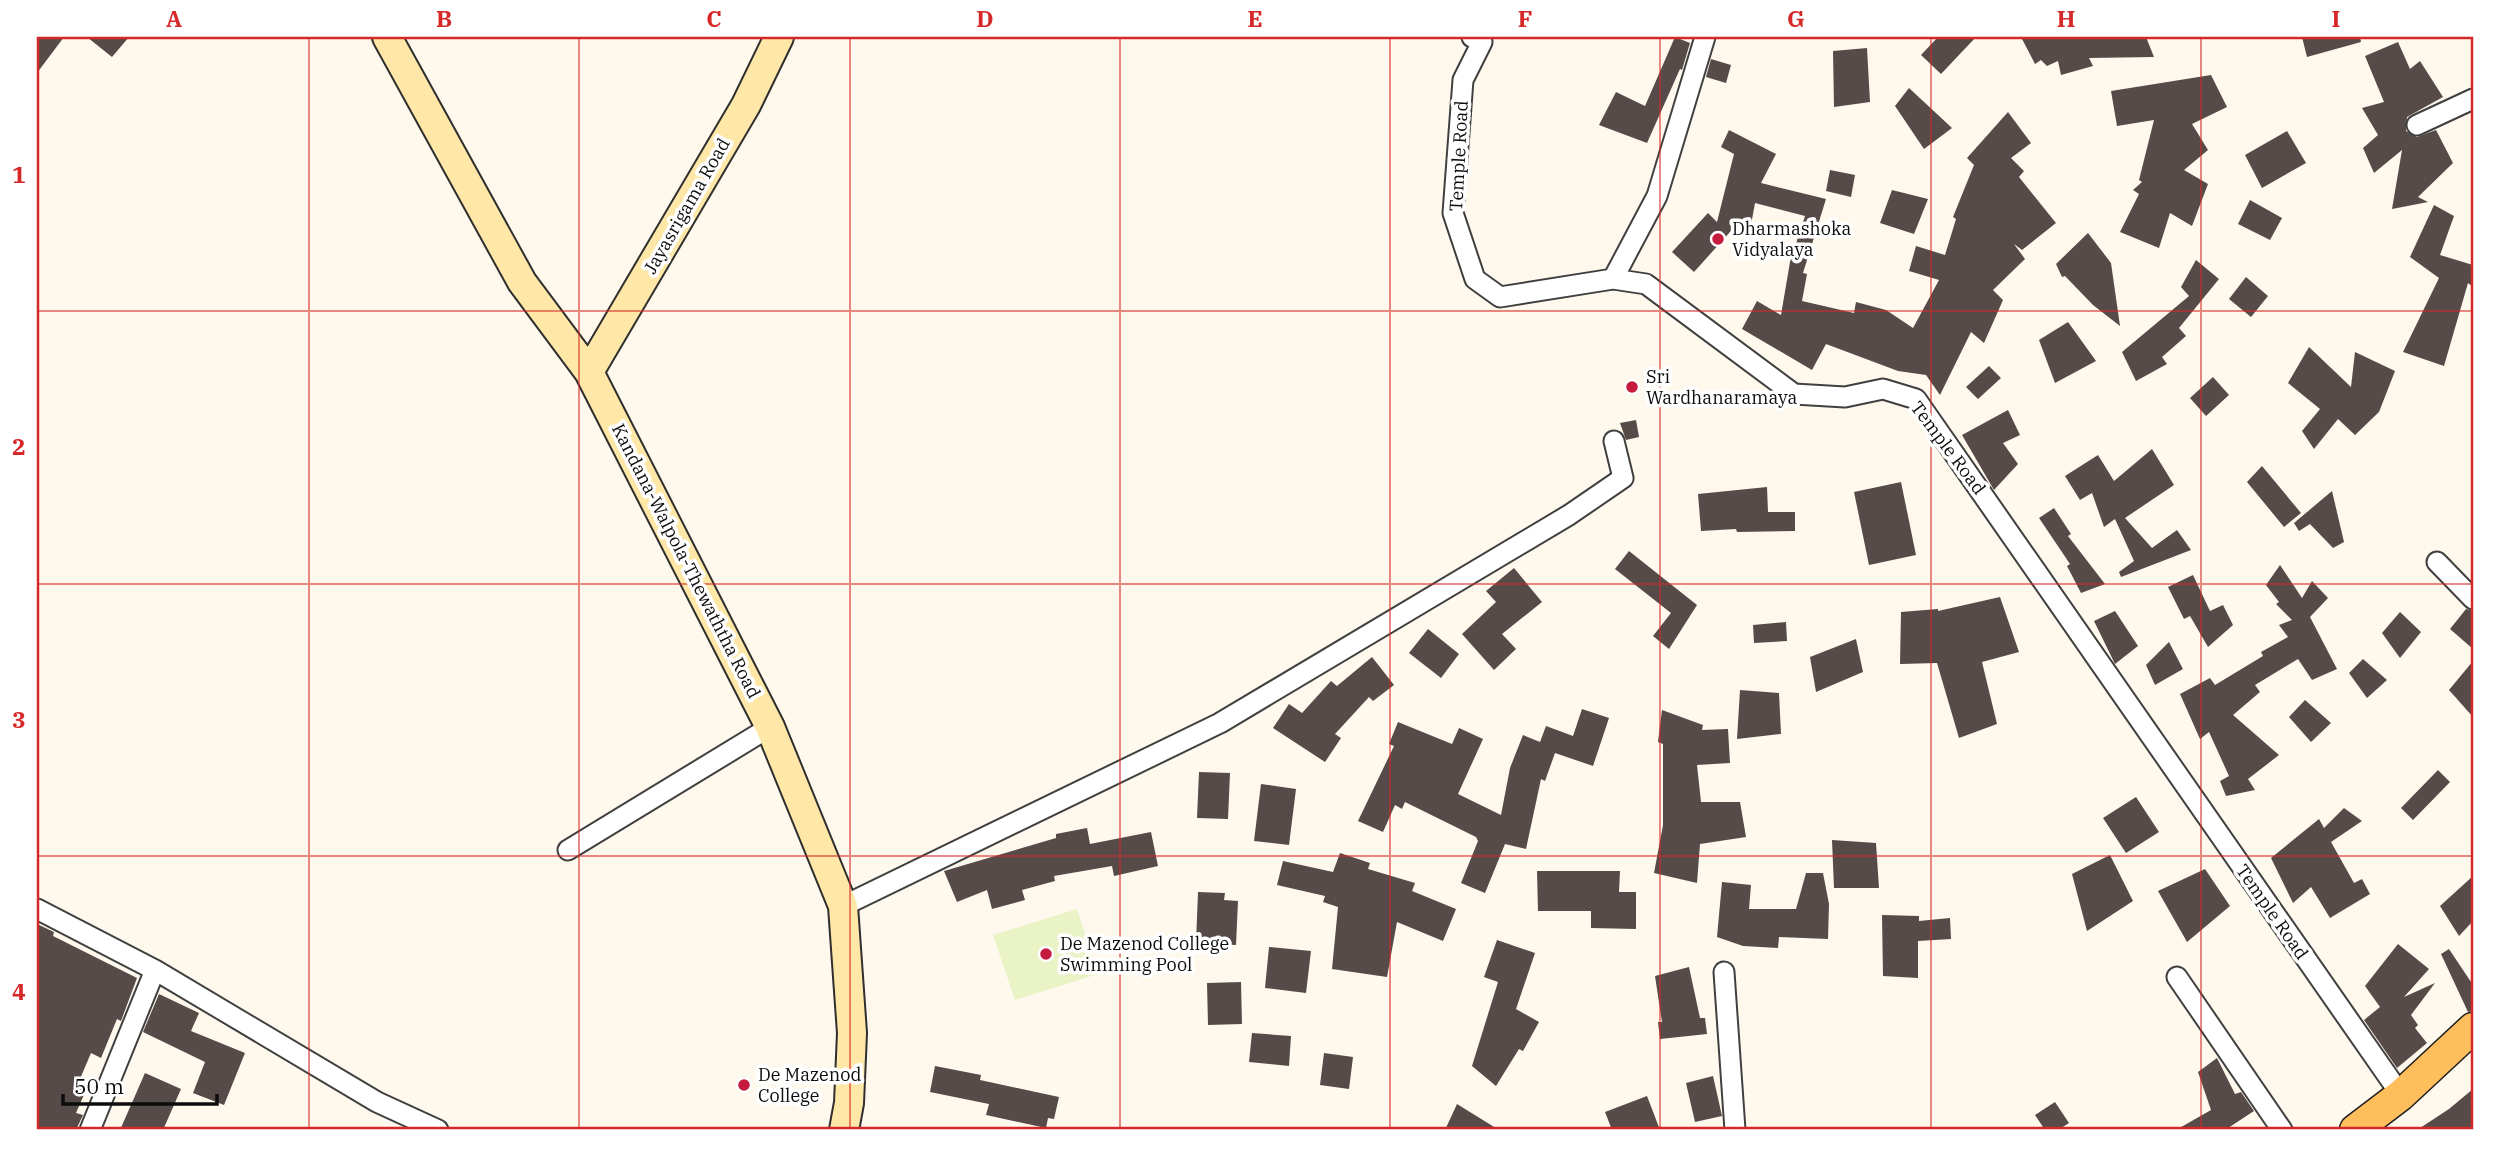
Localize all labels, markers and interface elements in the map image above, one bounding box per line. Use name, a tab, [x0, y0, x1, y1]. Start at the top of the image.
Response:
text: A	[166, 3, 182, 33]
text: B	[436, 3, 452, 33]
text: C	[706, 3, 722, 33]
text: D	[976, 3, 994, 33]
text: E	[1247, 3, 1263, 33]
text: F	[1518, 3, 1532, 33]
text: G	[1787, 3, 1805, 33]
text: H	[2057, 3, 2075, 33]
text: I	[2332, 3, 2340, 33]
street label: Temple Road	[1444, 100, 1473, 212]
street label: Jayasrigama Road	[638, 134, 735, 278]
text: 1	[12, 159, 26, 189]
place label: Dharmashoka Vidyalaya	[1732, 217, 1851, 261]
marker: Dharmashoka Vidyalaya	[1710, 231, 1726, 247]
place label: Sri Wardhanaramaya	[1646, 365, 1797, 409]
marker: Sri Wardhanaramaya	[1624, 379, 1640, 395]
street label: Temple Road	[1906, 396, 1991, 499]
street label: Kandana-Walpola-Thewaththa Road	[607, 420, 766, 702]
text: 2	[12, 431, 26, 461]
text: 3	[12, 704, 26, 734]
street label: Temple Road	[2231, 860, 2314, 964]
place label: De Mazenod College Swimming Pool	[1060, 932, 1229, 976]
marker: De Mazenod College Swimming Pool	[1038, 946, 1054, 962]
text: 4	[12, 976, 26, 1006]
scale bar	[63, 1062, 217, 1106]
place label: De Mazenod College	[758, 1063, 862, 1107]
text: 50 m	[74, 1072, 124, 1100]
marker: De Mazenod College	[736, 1077, 752, 1093]

